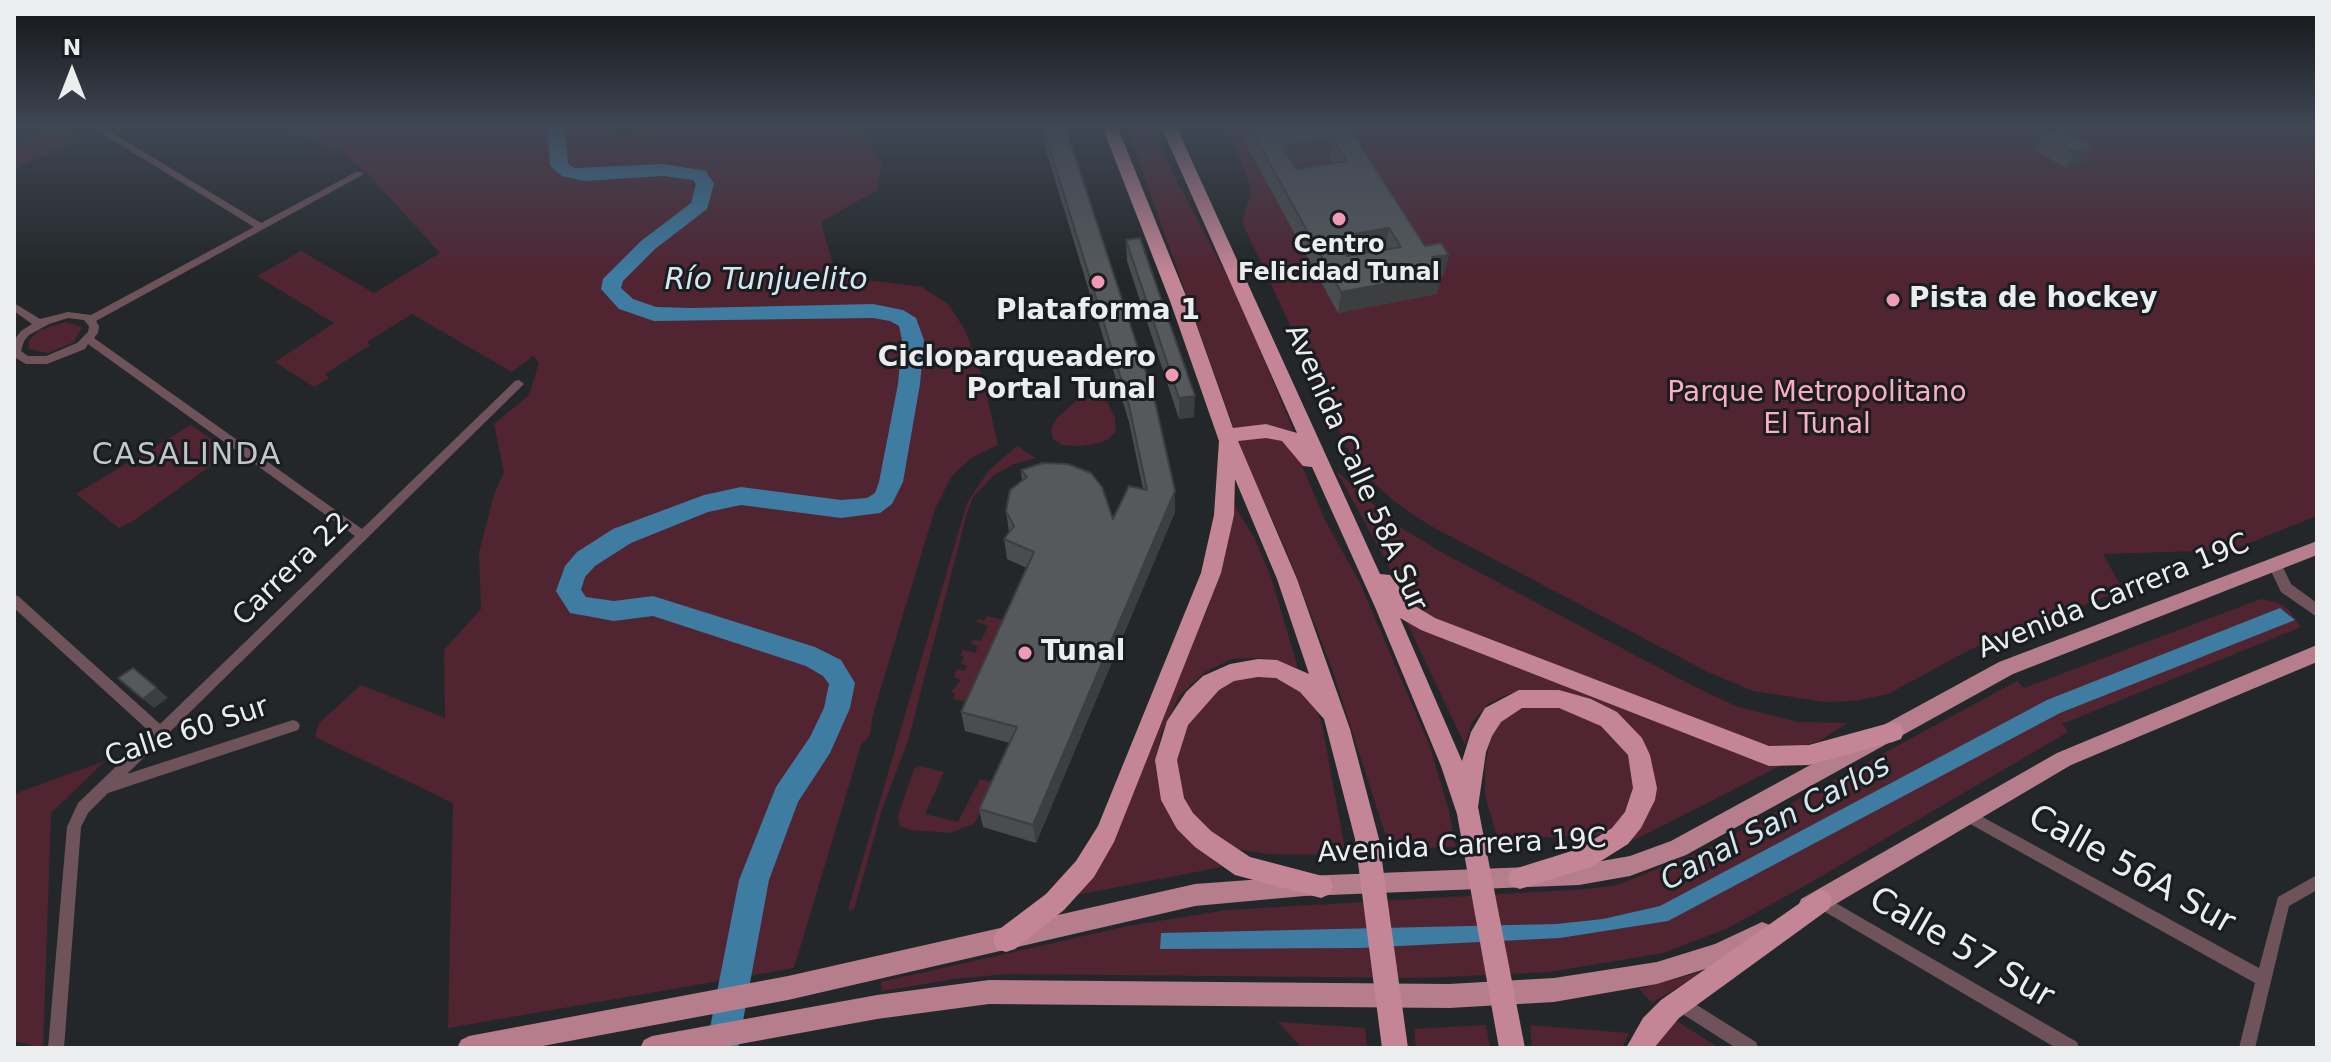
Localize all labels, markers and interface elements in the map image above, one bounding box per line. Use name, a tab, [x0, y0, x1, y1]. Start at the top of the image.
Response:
north arrow	[32, 32, 112, 112]
text: N	[63, 35, 81, 60]
marker: Centro Felicidad Tunal	[1330, 210, 1348, 228]
place label: Centro Felicidad Tunal	[1238, 232, 1440, 288]
water label: Río Tunjuelito	[665, 263, 867, 299]
marker: Plataforma 1	[1089, 273, 1107, 291]
place label: Pista de hockey	[1909, 283, 2157, 317]
marker: Pista de hockey	[1884, 291, 1902, 309]
place label: Plataforma 1	[996, 295, 1200, 329]
street label: Avenida Calle 58A Sur	[1277, 320, 1433, 616]
place label: Cicloparqueadero Portal Tunal	[878, 342, 1156, 408]
marker: Cicloparqueadero Portal Tunal	[1163, 366, 1181, 384]
park label: Parque Metropolitano El Tunal	[1667, 377, 1967, 443]
district label: CASALINDA	[92, 438, 282, 474]
street label: Carrera 22	[227, 506, 357, 634]
street label: Avenida Carrera 19C	[1974, 527, 2254, 667]
place label: Tunal	[1041, 636, 1125, 670]
marker: Tunal	[1016, 644, 1034, 662]
street label: Calle 60 Sur	[101, 691, 273, 775]
water label: Canal San Carlos	[1655, 748, 1897, 900]
street label: Calle 56A Sur	[2021, 797, 2241, 945]
street label: Avenida Carrera 19C	[1317, 823, 1607, 871]
street label: Calle 57 Sur	[1861, 880, 2061, 1018]

